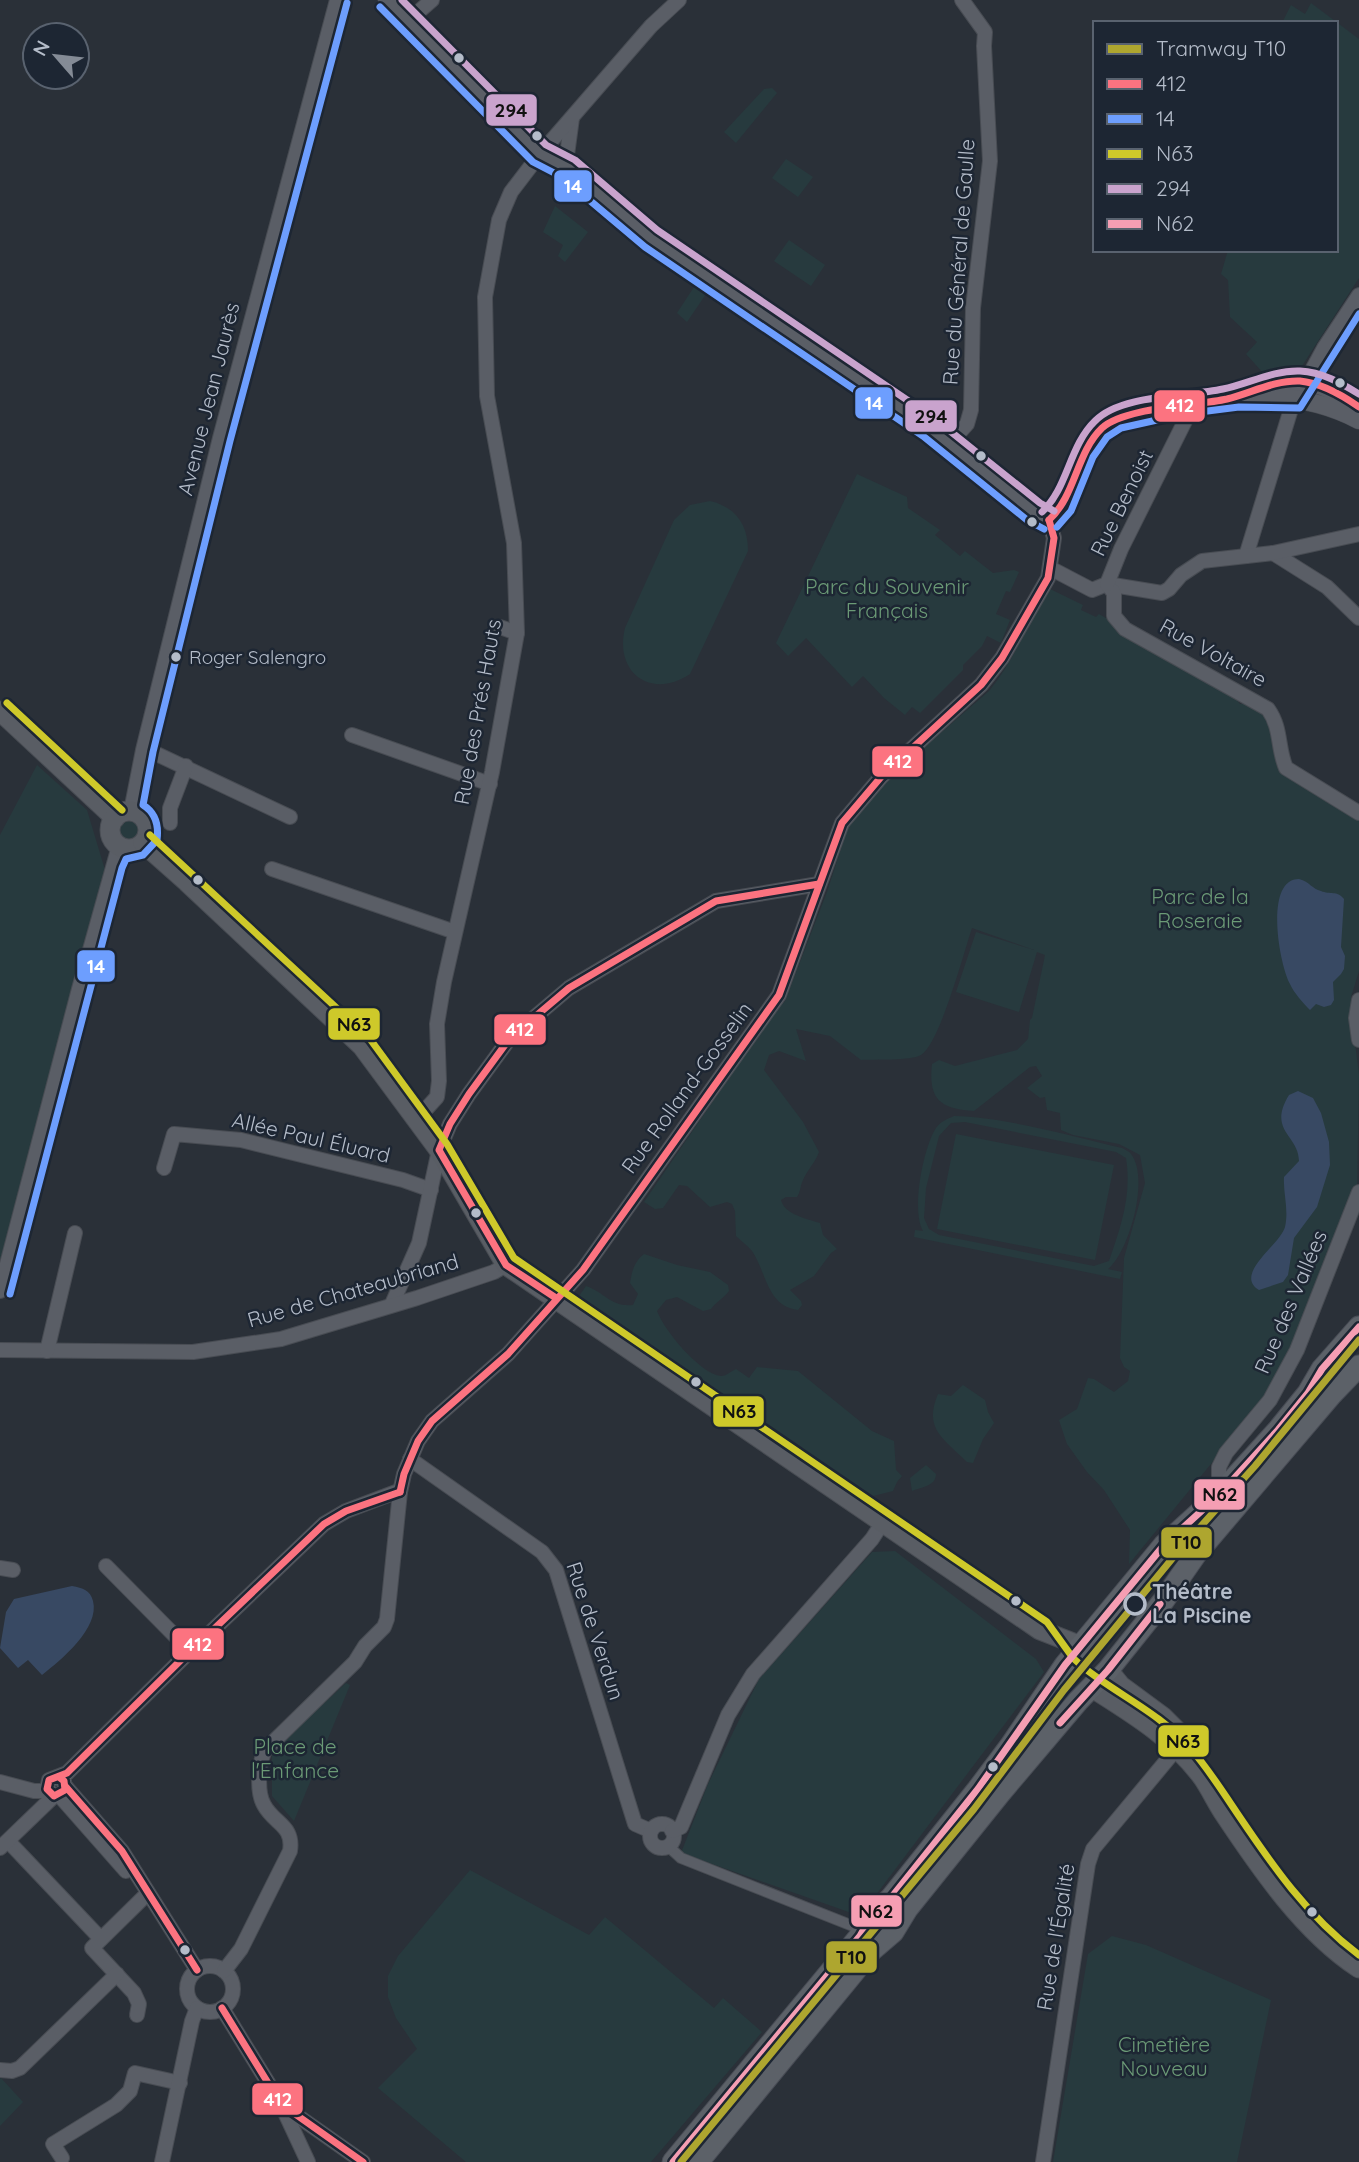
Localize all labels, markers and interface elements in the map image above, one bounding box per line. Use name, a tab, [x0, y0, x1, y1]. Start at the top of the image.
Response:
north arrow	[21, 21, 91, 91]
legend	[1093, 21, 1338, 252]
text: Tramway T10	[1156, 35, 1286, 61]
text: N	[27, 36, 55, 60]
unlabelled marker	[452, 51, 466, 65]
text: 412	[1156, 70, 1186, 96]
line badge: 294	[485, 93, 538, 127]
text: 294	[495, 98, 527, 122]
text: 14	[1156, 105, 1175, 131]
unlabelled marker	[530, 129, 544, 143]
street label: Rue du Général de Gaulle	[936, 138, 980, 386]
text: N63	[1156, 140, 1194, 166]
line badge: 14	[553, 169, 593, 203]
text: 14	[564, 174, 582, 198]
text: 294	[1156, 175, 1190, 201]
text: N62	[1156, 210, 1194, 236]
street label: Avenue Jean Jaurès	[171, 300, 245, 498]
unlabelled marker	[1333, 376, 1347, 390]
line badge: 14	[854, 386, 894, 420]
line badge: 412	[1153, 389, 1206, 423]
text: 14	[865, 391, 883, 415]
text: 412	[1166, 393, 1194, 417]
line badge: 294	[904, 399, 958, 433]
text: 294	[915, 404, 947, 428]
street label: Rue Benoist	[1084, 445, 1158, 560]
unlabelled marker	[974, 449, 988, 463]
unlabelled marker	[1025, 515, 1039, 529]
park label: Parc du Souvenir Français	[805, 573, 969, 623]
street label: Rue Voltaire	[1156, 612, 1271, 692]
street label: Rue des Prés Hauts	[448, 617, 506, 807]
place label: Roger Salengro	[189, 645, 326, 669]
marker: Roger Salengro	[169, 650, 183, 664]
line badge: 412	[871, 745, 924, 778]
text: 412	[884, 749, 912, 773]
unlabelled marker	[191, 873, 205, 887]
park label: Parc de la Roseraie	[1151, 883, 1249, 933]
line badge: 14	[76, 949, 116, 983]
text: 14	[87, 954, 105, 978]
street label: Rue Rolland-Gosselin	[615, 997, 757, 1178]
line badge: N63	[327, 1007, 381, 1041]
text: N63	[337, 1012, 371, 1036]
line badge: 412	[493, 1013, 547, 1046]
text: 412	[506, 1017, 534, 1041]
street label: Allée Paul Éluard	[230, 1106, 393, 1168]
unlabelled marker	[469, 1206, 483, 1220]
street label: Rue des Vallées	[1248, 1226, 1332, 1377]
street label: Rue de Chateaubriand	[244, 1247, 461, 1333]
unlabelled marker	[689, 1375, 703, 1389]
line badge: N63	[712, 1395, 765, 1428]
text: N63	[722, 1399, 756, 1423]
line badge: N62	[1193, 1478, 1246, 1511]
text: N62	[1202, 1482, 1238, 1506]
line badge: T10	[1160, 1526, 1213, 1559]
text: T10	[1171, 1530, 1201, 1554]
street label: Rue de Verdun	[561, 1558, 631, 1703]
place label: Théâtre La Piscine	[1152, 1578, 1251, 1628]
marker: Théâtre La Piscine	[1124, 1593, 1146, 1615]
unlabelled marker	[1009, 1594, 1023, 1608]
line badge: 412	[171, 1627, 225, 1661]
text: 412	[184, 1632, 212, 1656]
line badge: N63	[1157, 1724, 1210, 1758]
text: N63	[1166, 1729, 1200, 1753]
park label: Place de l'Enfance	[251, 1733, 339, 1783]
unlabelled marker	[986, 1760, 1000, 1774]
street label: Rue de l'Égalité	[1031, 1861, 1079, 2012]
line badge: N62	[850, 1894, 903, 1928]
text: N62	[858, 1899, 894, 1923]
unlabelled marker	[1305, 1905, 1319, 1919]
line badge: T10	[825, 1940, 878, 1974]
unlabelled marker	[178, 1943, 192, 1957]
text: T10	[836, 1945, 866, 1969]
park label: Cimetière Nouveau	[1118, 2031, 1210, 2081]
line badge: 412	[251, 2082, 304, 2116]
text: 412	[264, 2087, 292, 2111]

